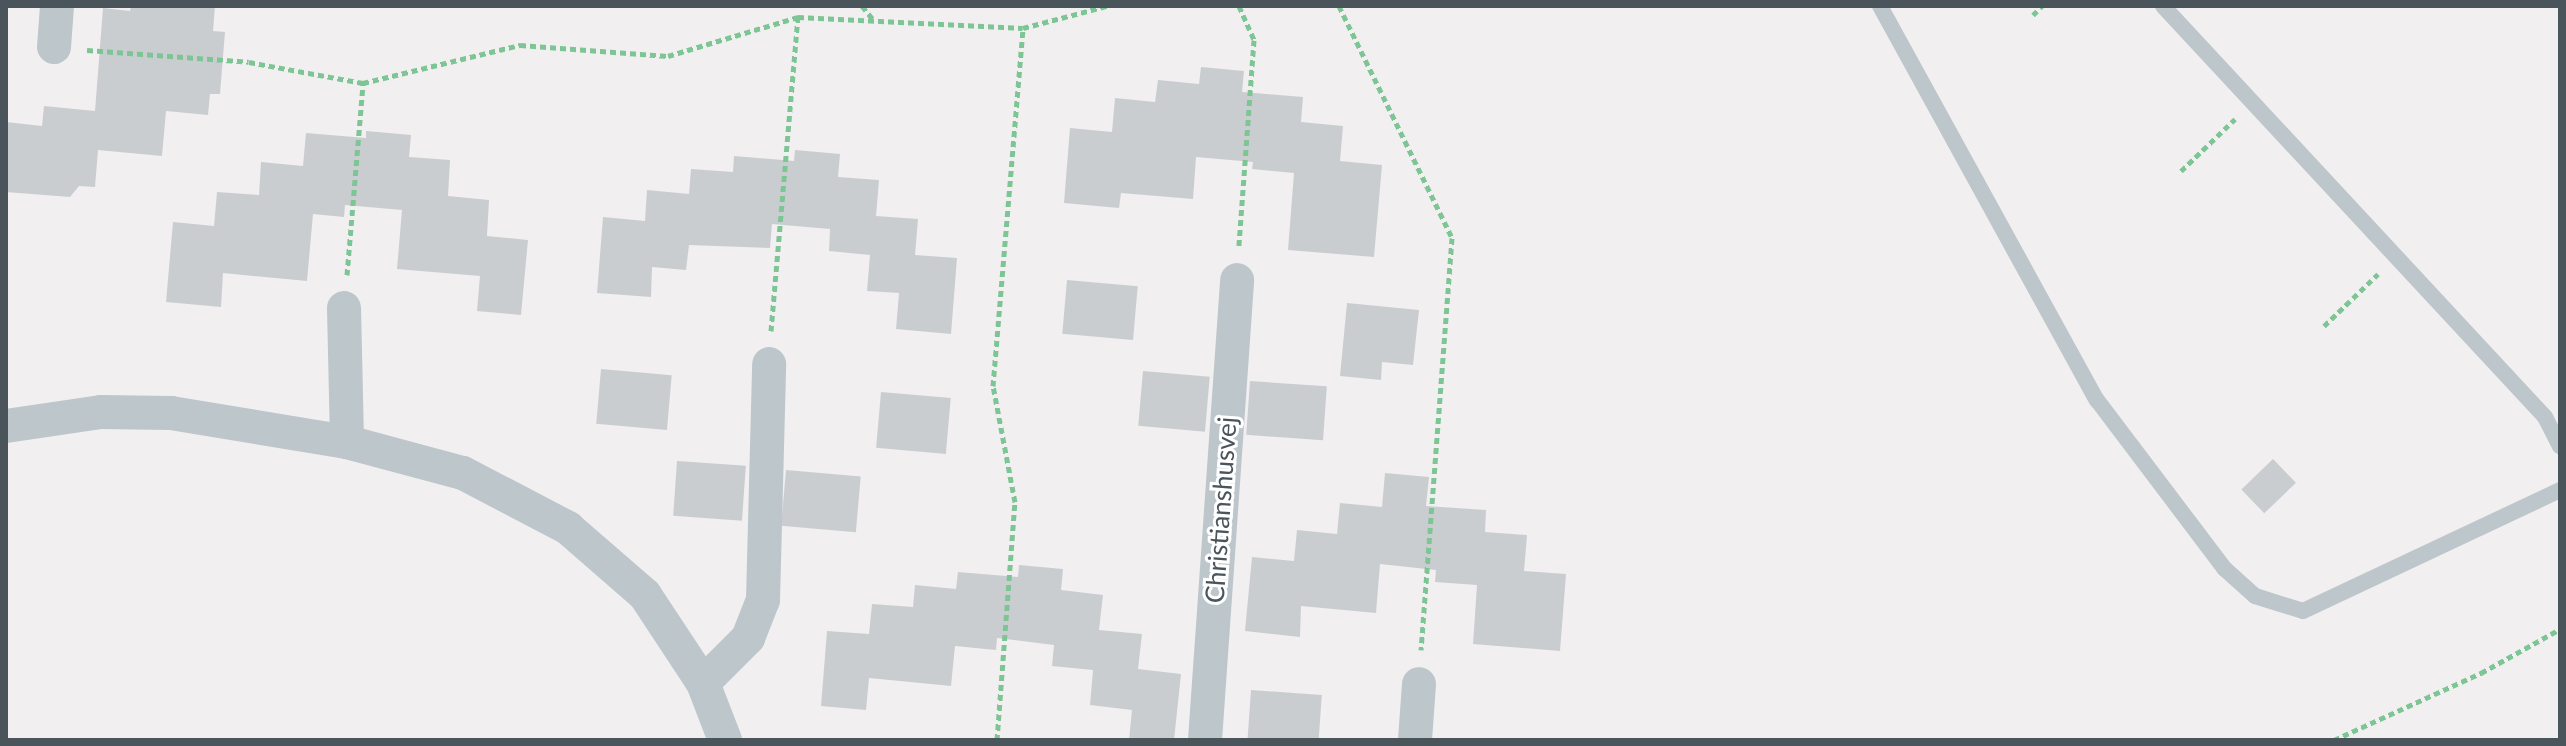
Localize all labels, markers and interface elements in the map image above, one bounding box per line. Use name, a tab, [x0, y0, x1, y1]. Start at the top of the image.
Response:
street label: Christianshusvej	[1199, 416, 1243, 604]

